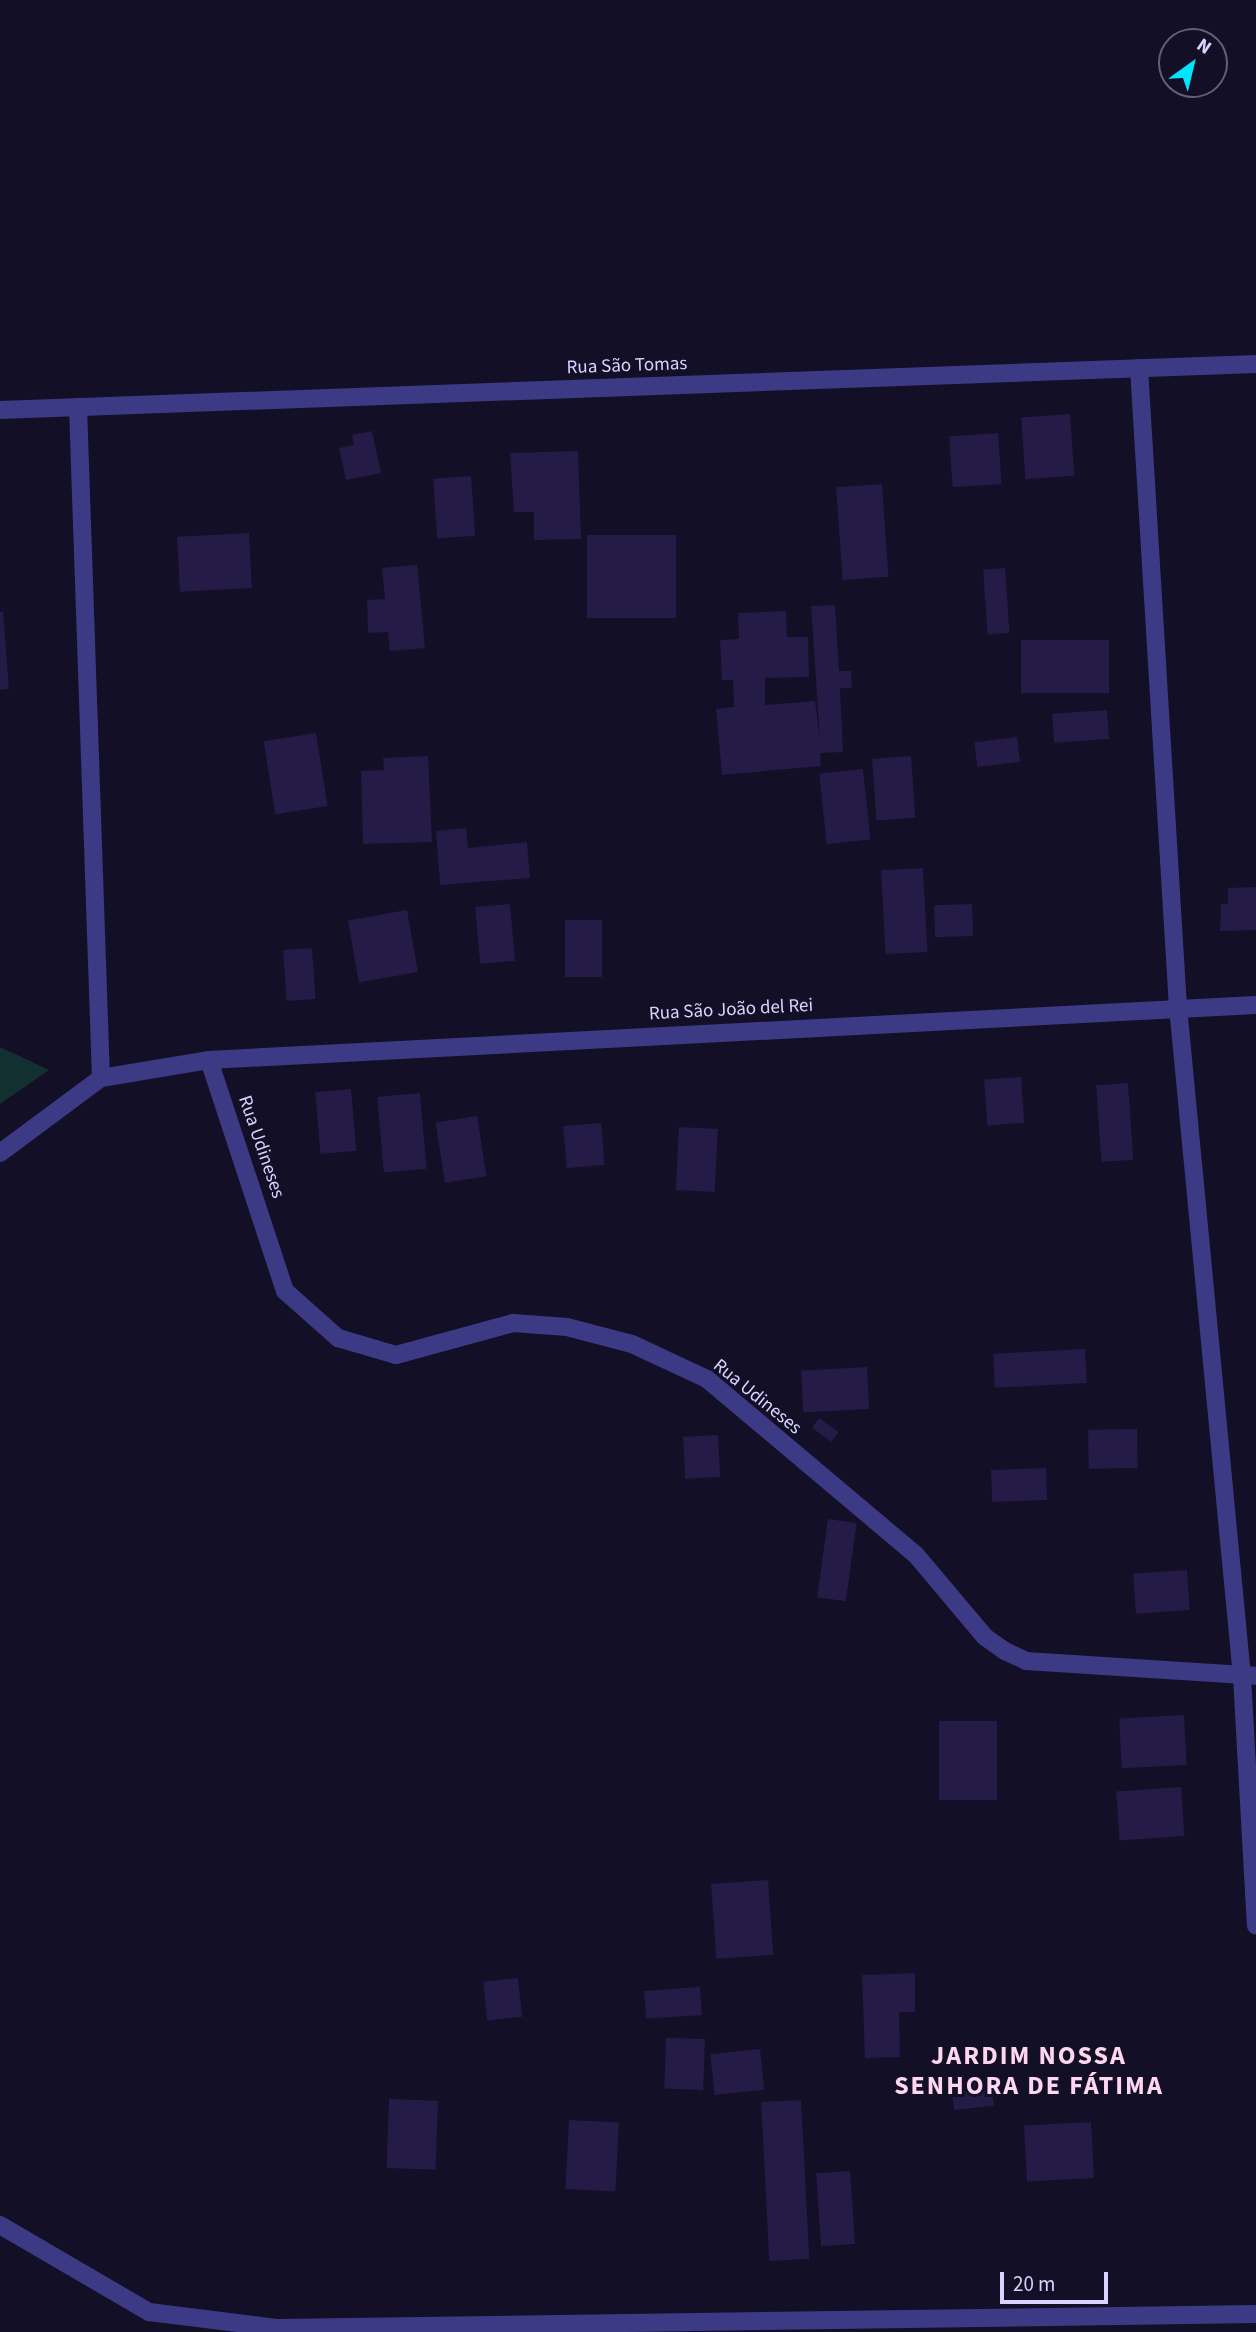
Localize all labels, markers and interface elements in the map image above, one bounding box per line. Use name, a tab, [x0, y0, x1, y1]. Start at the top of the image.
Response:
north arrow	[1158, 28, 1228, 98]
text: N	[1191, 32, 1217, 62]
street label: Rua São Tomas	[566, 352, 688, 380]
street label: Rua São João del Rei	[648, 994, 814, 1026]
street label: Rua Udineses	[233, 1093, 289, 1201]
street label: Rua Udineses	[708, 1354, 806, 1440]
district label: JARDIM NOSSA SENHORA DE FÁTIMA	[896, 2040, 1162, 2102]
scale bar	[1004, 2258, 1112, 2302]
text: 20 m	[1013, 2269, 1055, 2299]

